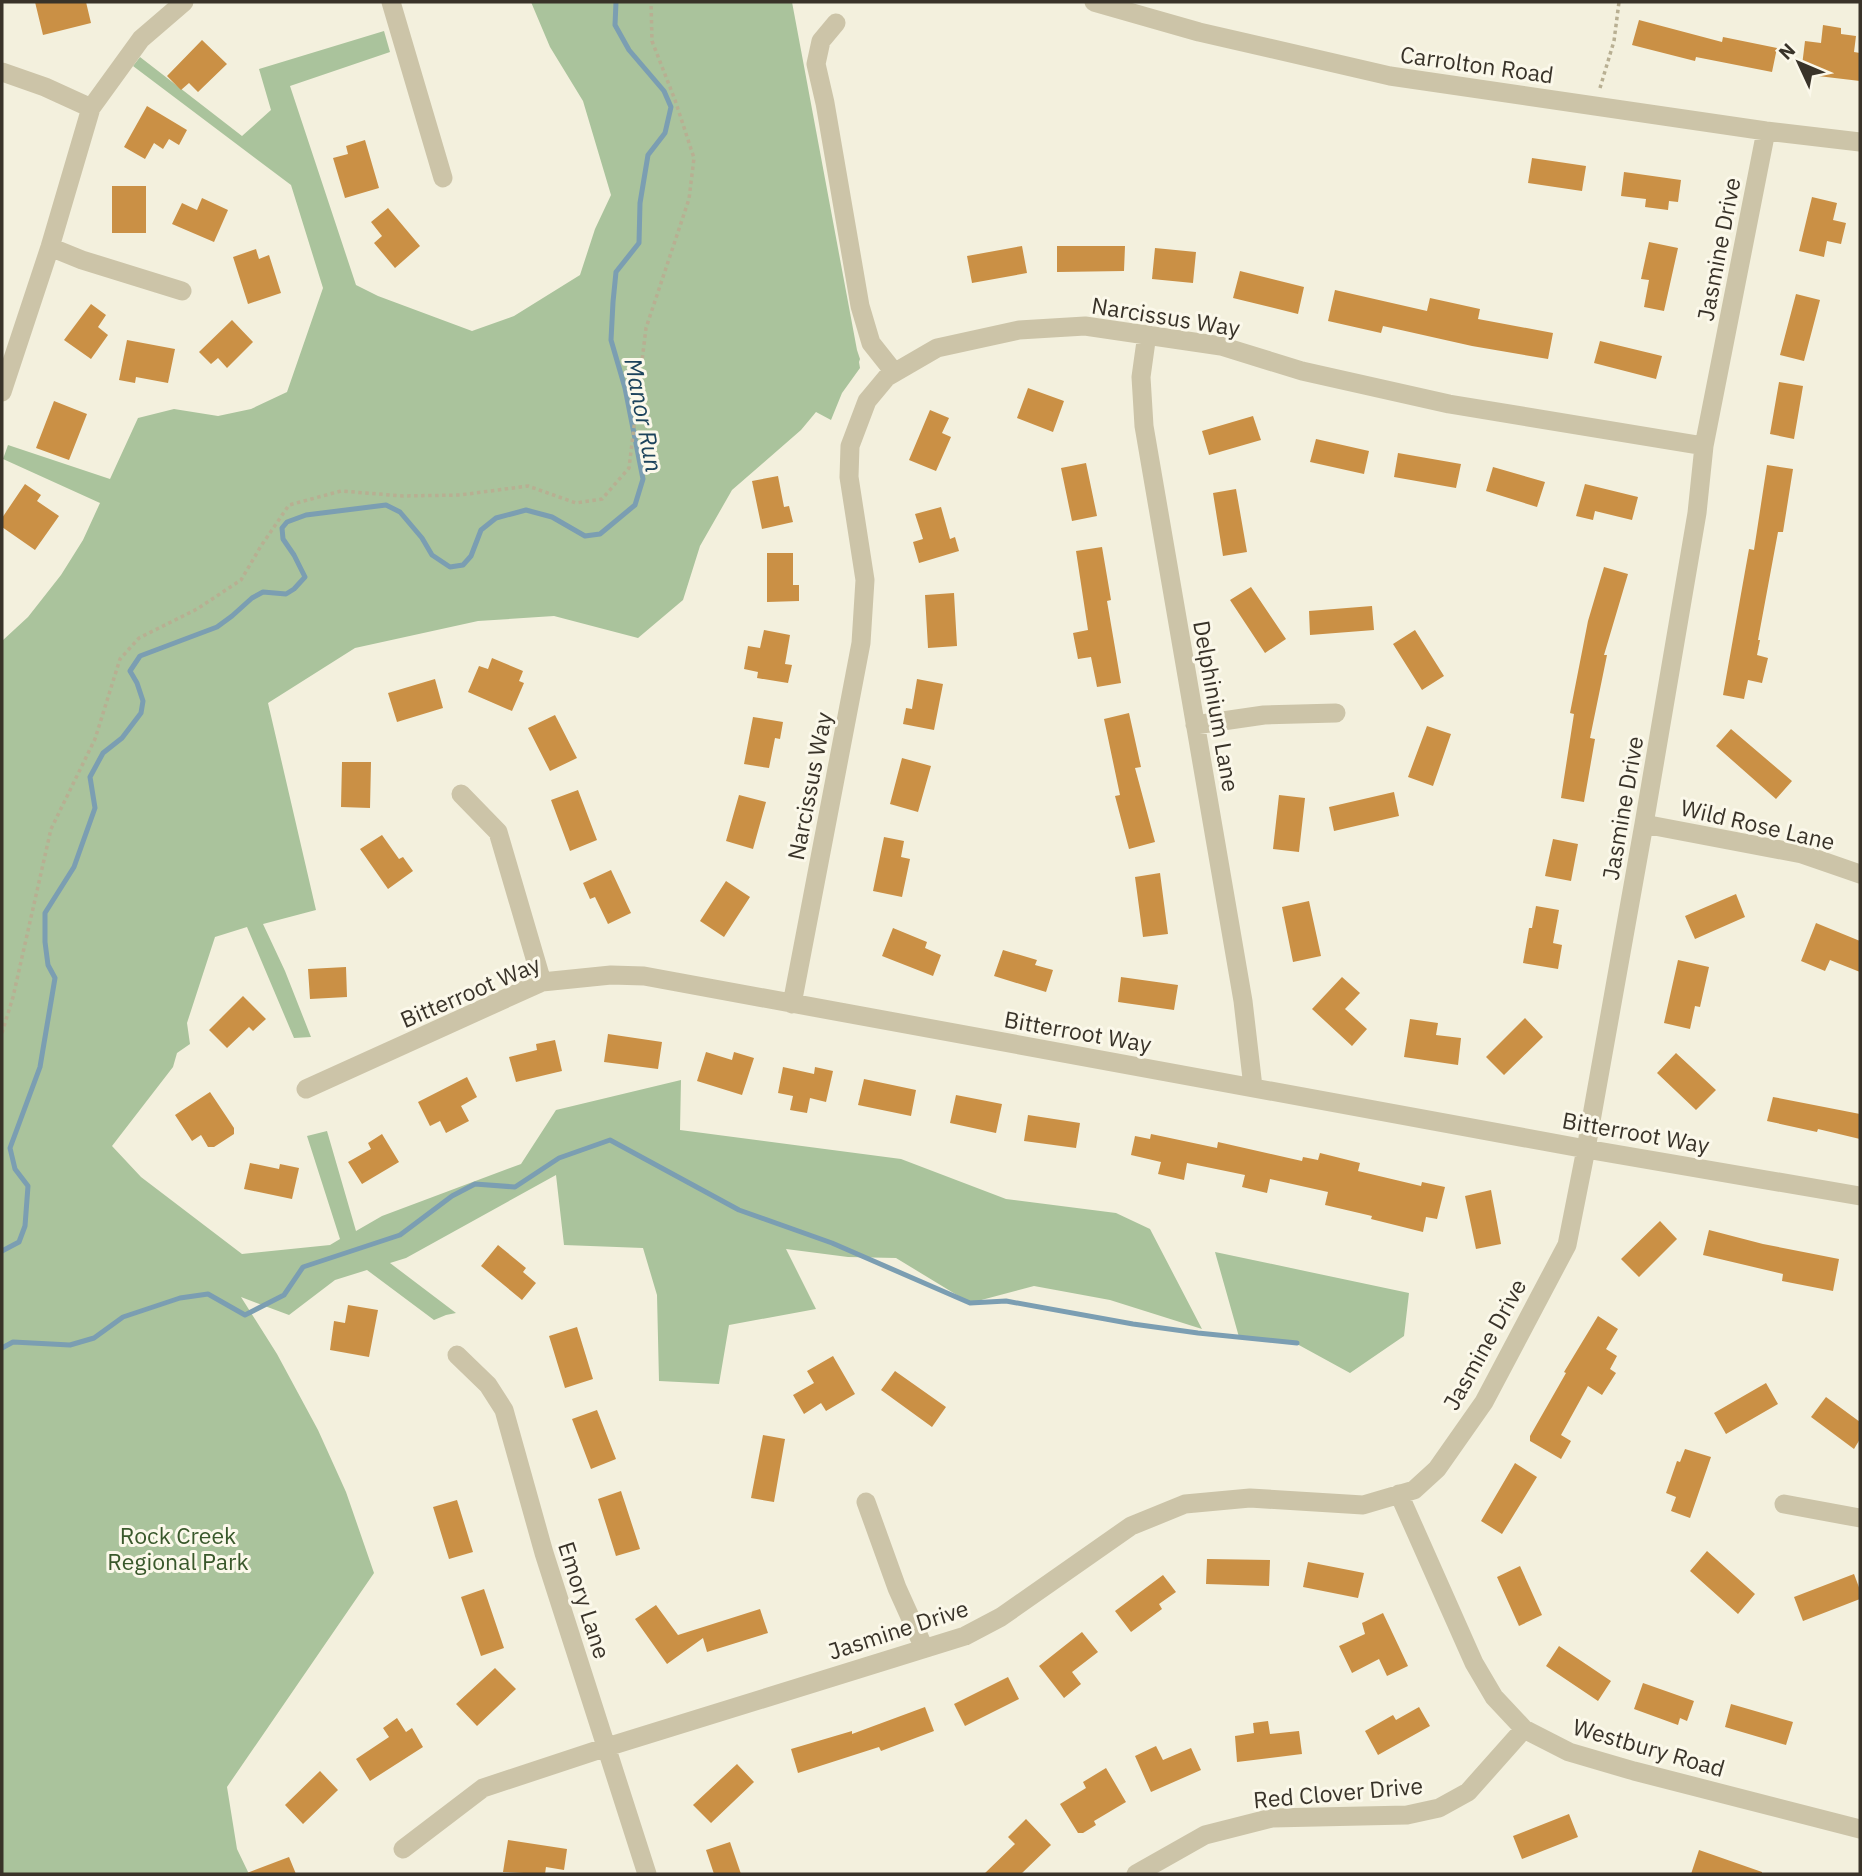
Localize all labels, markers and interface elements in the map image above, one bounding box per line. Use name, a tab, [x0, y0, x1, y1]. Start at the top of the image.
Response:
north arrow	[1764, 28, 1834, 98]
street label: Carrolton Road	[1398, 38, 1556, 90]
text: N	[1773, 38, 1800, 64]
street label: Jasmine Drive	[1689, 175, 1747, 323]
street label: Narcissus Way	[1090, 289, 1243, 343]
water label: Manor Run	[617, 355, 671, 475]
street label: Delphinium Lane	[1187, 618, 1247, 794]
street label: Narcissus Way	[780, 709, 838, 863]
street label: Jasmine Drive	[1595, 734, 1649, 882]
street label: Wild Rose Lane	[1678, 792, 1838, 856]
street label: Bitterroot Way	[395, 948, 545, 1034]
street label: Bitterroot Way	[1002, 1003, 1155, 1059]
street label: Bitterroot Way	[1560, 1104, 1713, 1160]
street label: Jasmine Drive	[1436, 1273, 1532, 1415]
park label: Rock Creek Regional Park	[107, 1520, 249, 1576]
street label: Emory Lane	[552, 1538, 618, 1662]
street label: Jasmine Drive	[824, 1592, 972, 1666]
street label: Westbury Road	[1570, 1711, 1728, 1783]
street label: Red Clover Drive	[1252, 1770, 1424, 1814]

